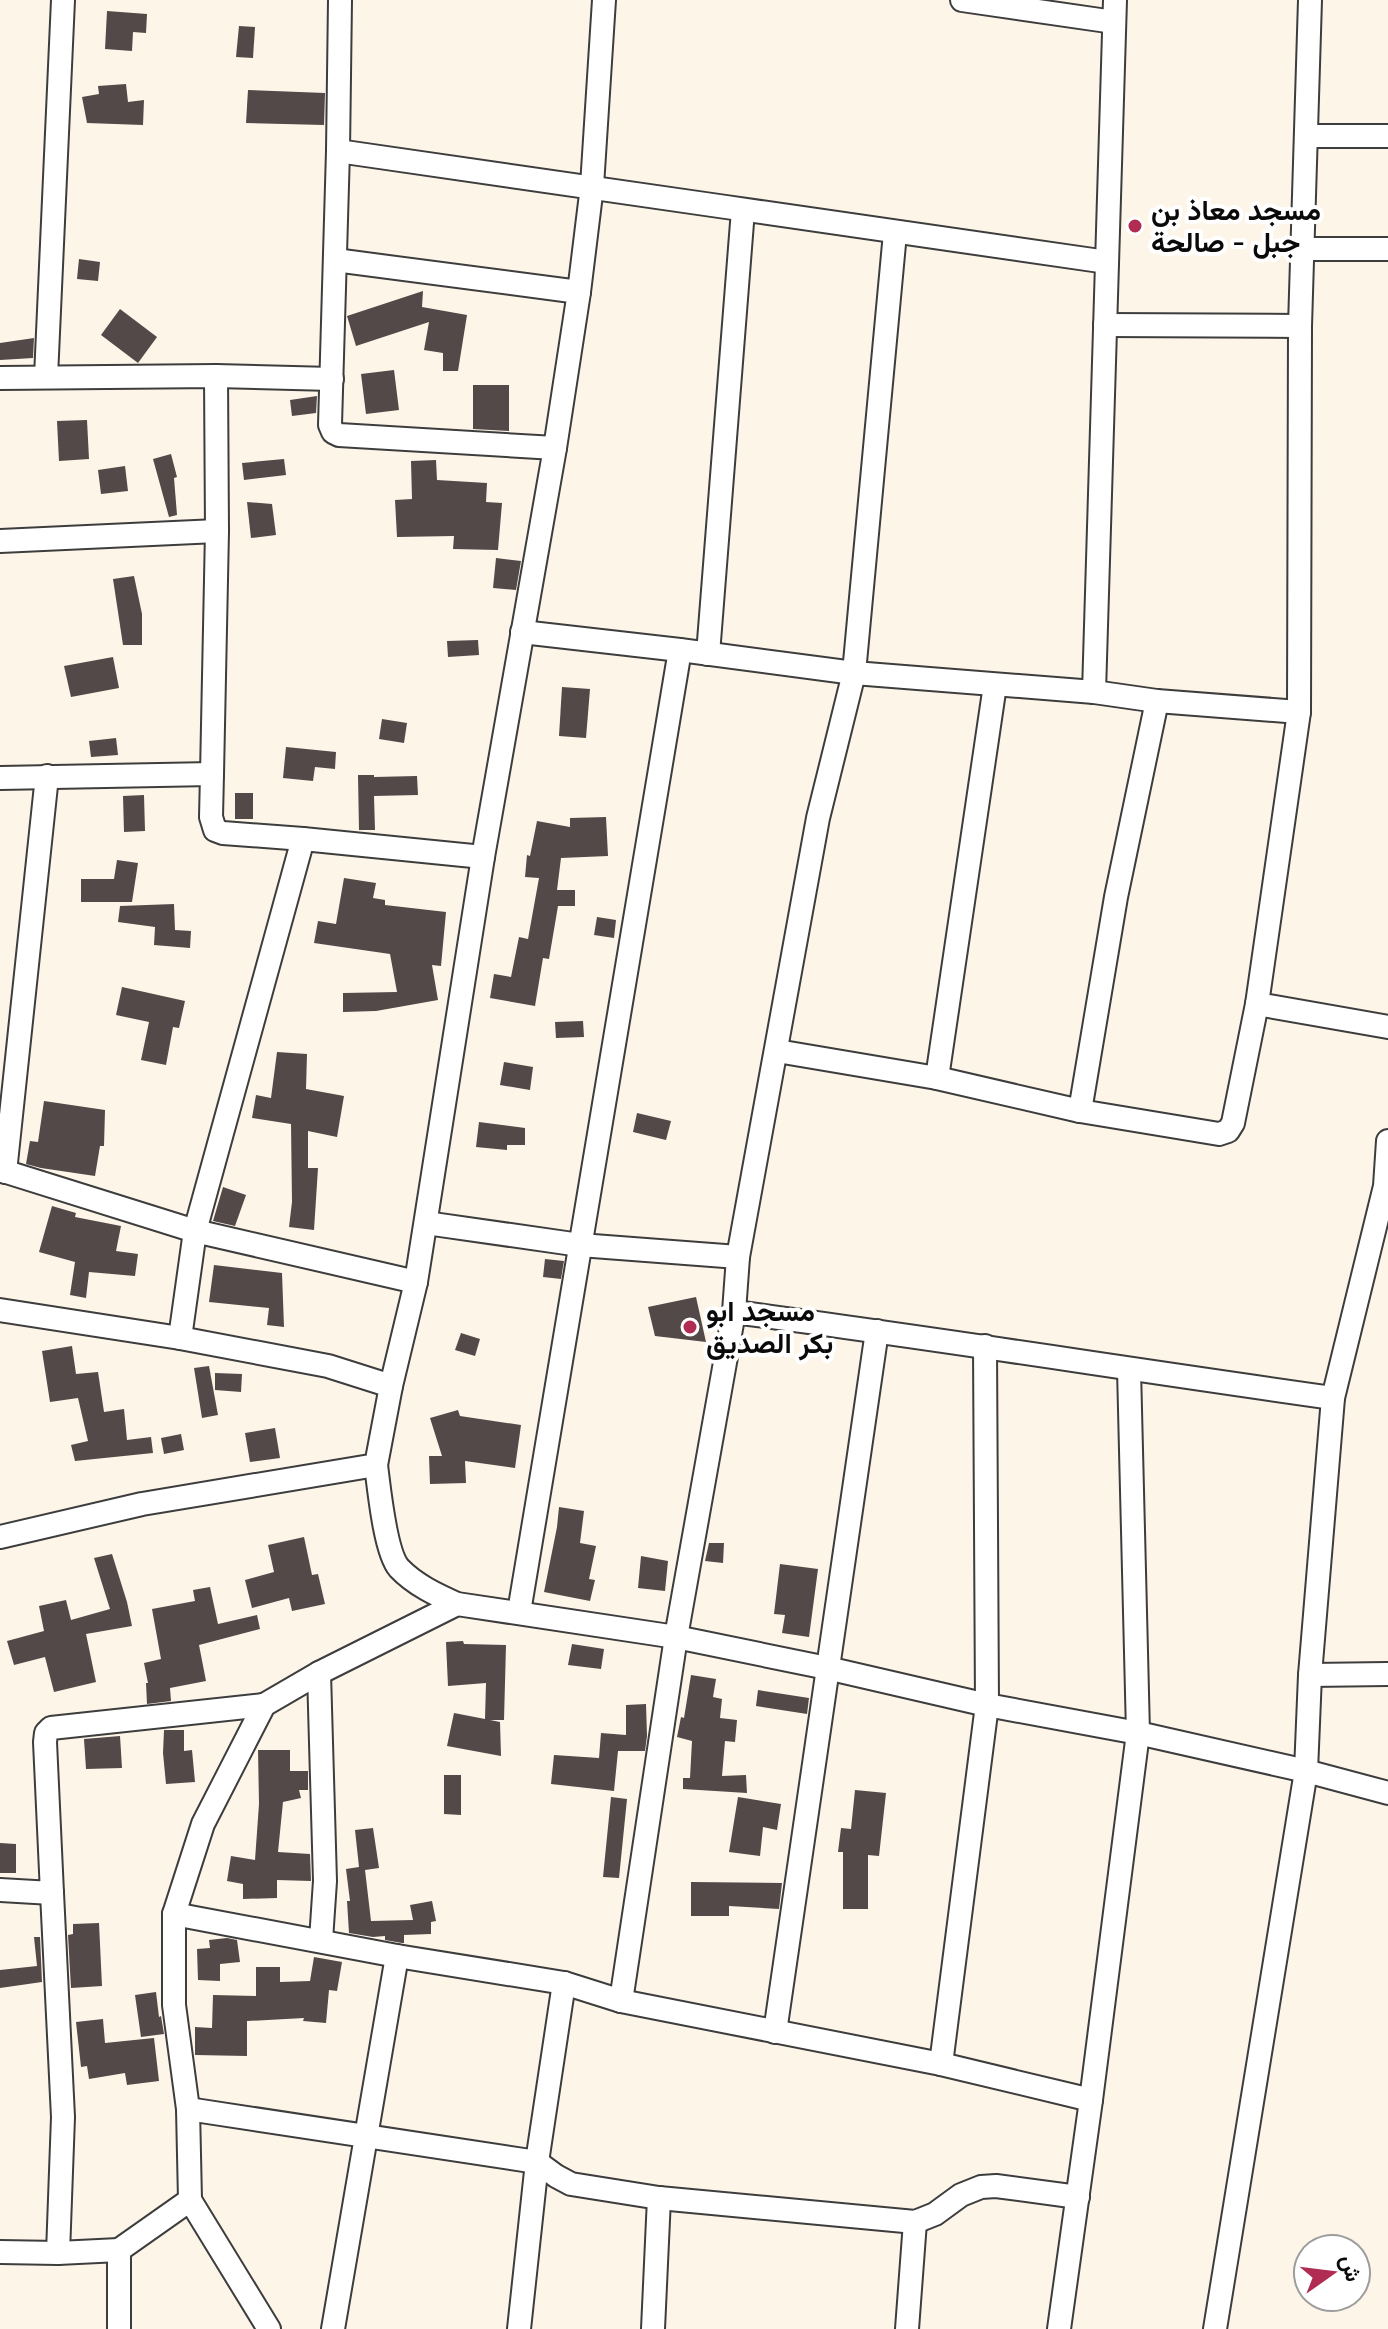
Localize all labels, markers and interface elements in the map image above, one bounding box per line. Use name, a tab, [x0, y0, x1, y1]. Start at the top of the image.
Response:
place label: مسجد معاذ بن جبل - صالحة	[1151, 193, 1321, 260]
marker: مسجد معاذ بن جبل - صالحة	[1126, 217, 1144, 235]
place label: مسجد ابو بكر الصديق	[706, 1294, 833, 1361]
marker: مسجد ابو بكر الصديق	[681, 1318, 699, 1336]
north arrow	[1292, 2233, 1372, 2313]
text: ش	[1335, 2252, 1367, 2284]

